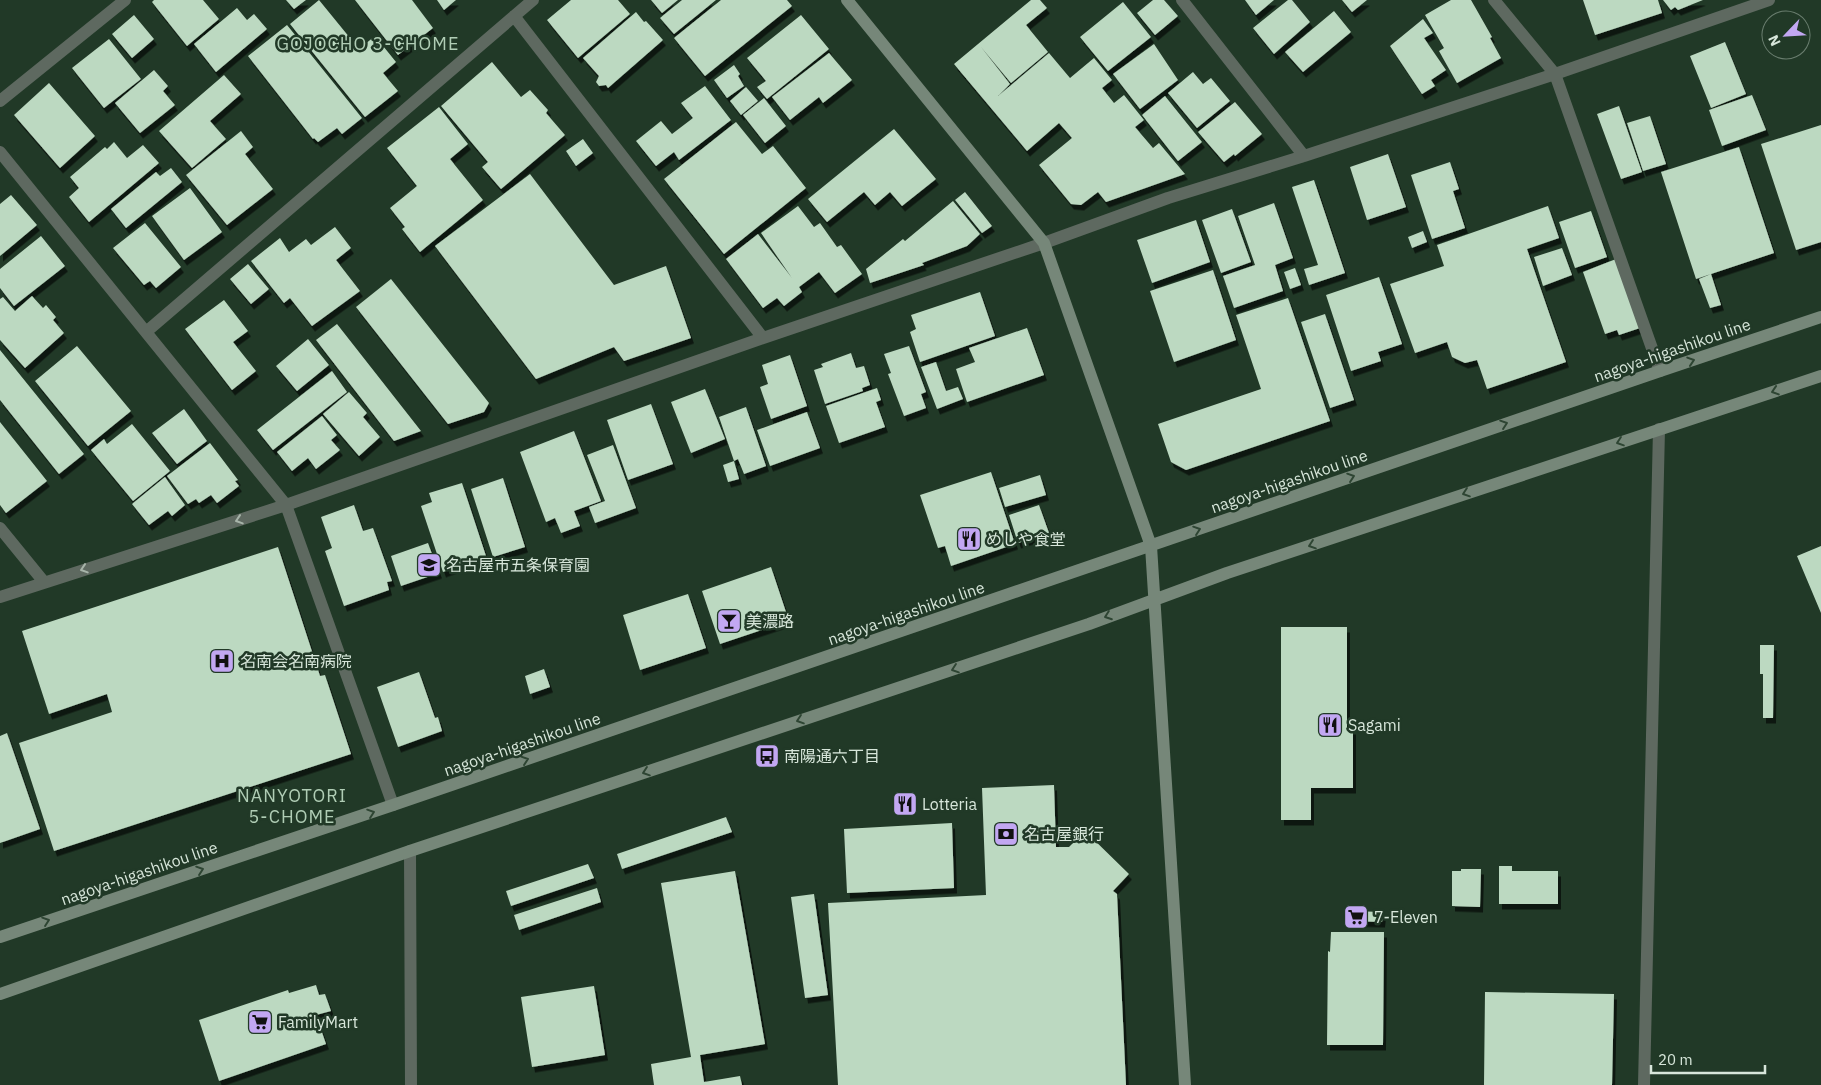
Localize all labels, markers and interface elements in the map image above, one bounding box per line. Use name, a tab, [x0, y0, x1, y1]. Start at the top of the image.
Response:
north arrow	[1761, 10, 1811, 60]
district label: GOJOCHO 3-CHOME	[277, 32, 459, 55]
text: N	[1764, 32, 1785, 49]
street label: nagoya-higashikou line	[1591, 314, 1753, 386]
one-way arrow	[1686, 356, 1695, 366]
one-way arrow	[1771, 385, 1779, 395]
one-way arrow	[1500, 420, 1508, 430]
one-way arrow	[1617, 436, 1625, 446]
street label: nagoya-higashikou line	[1208, 445, 1370, 517]
one-way arrow	[1346, 473, 1354, 483]
one-way arrow	[1463, 487, 1471, 497]
one-way arrow	[235, 515, 244, 525]
restaurant icon: めしや食堂	[956, 526, 982, 552]
one-way arrow	[1192, 526, 1201, 536]
place label: めしや食堂	[986, 529, 1066, 549]
one-way arrow	[1308, 539, 1317, 549]
school or university icon: 名古屋市五条保育園	[416, 552, 442, 578]
place label: 名古屋市五条保育園	[446, 555, 590, 575]
one-way arrow	[81, 564, 89, 574]
street label: nagoya-higashikou line	[825, 577, 987, 649]
bar icon: 美濃路	[716, 608, 742, 634]
one-way arrow	[1105, 610, 1113, 620]
place label: 美濃路	[746, 611, 794, 631]
hospital icon: 名南会名南病院	[209, 648, 235, 674]
place label: 名南会名南病院	[240, 651, 352, 671]
one-way arrow	[951, 663, 959, 673]
street label: nagoya-higashikou line	[441, 708, 603, 780]
restaurant icon: Sagami	[1317, 712, 1343, 738]
one-way arrow	[797, 714, 805, 724]
place label: Sagami	[1348, 715, 1401, 735]
bus stop icon: 南陽通六丁目	[754, 743, 780, 769]
place label: 南陽通六丁目	[784, 746, 880, 766]
one-way arrow	[520, 756, 528, 766]
one-way arrow	[643, 766, 651, 776]
district label: NANYOTORI 5-CHOME	[237, 784, 347, 828]
restaurant icon: Lotteria	[892, 791, 918, 817]
place label: Lotteria	[922, 794, 977, 814]
one-way arrow	[366, 808, 375, 818]
bank icon: 名古屋銀行	[993, 821, 1019, 847]
place label: 名古屋銀行	[1024, 824, 1104, 844]
street label: nagoya-higashikou line	[58, 837, 220, 909]
one-way arrow	[196, 866, 204, 876]
supermarket icon: 7-Eleven	[1343, 904, 1369, 930]
place label: 7-Eleven	[1374, 907, 1438, 927]
one-way arrow	[41, 917, 50, 927]
supermarket icon: FamilyMart	[247, 1009, 273, 1035]
place label: FamilyMart	[278, 1012, 358, 1032]
scale bar	[1651, 1042, 1765, 1074]
text: 20 m	[1658, 1050, 1693, 1069]

